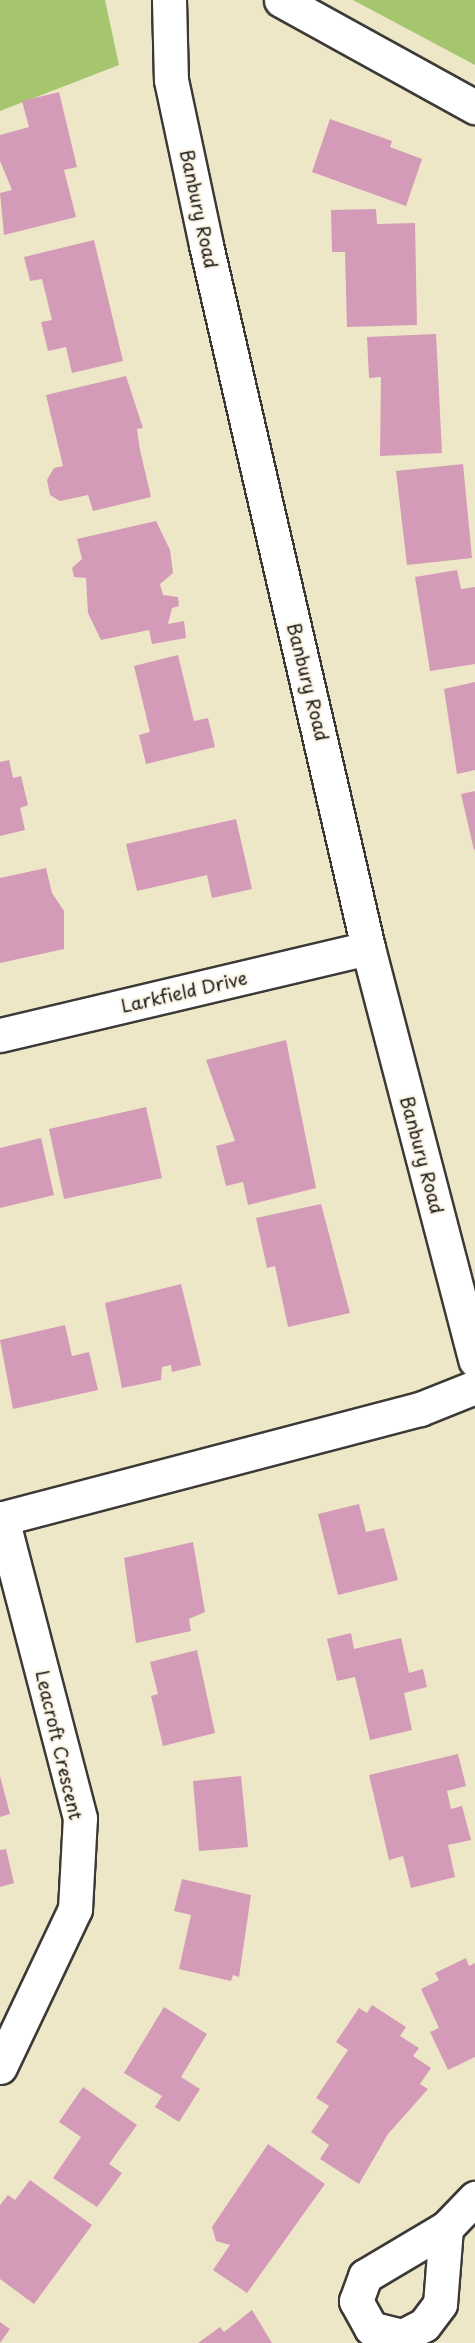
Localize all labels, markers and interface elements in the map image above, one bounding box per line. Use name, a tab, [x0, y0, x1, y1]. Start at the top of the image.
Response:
street label: Banbury Road	[176, 147, 222, 271]
street label: Banbury Road	[283, 620, 333, 744]
street label: Larkfield Drive	[119, 967, 249, 1017]
street label: Banbury Road	[396, 1093, 448, 1217]
street label: Leacroft Crescent	[31, 1667, 87, 1823]

